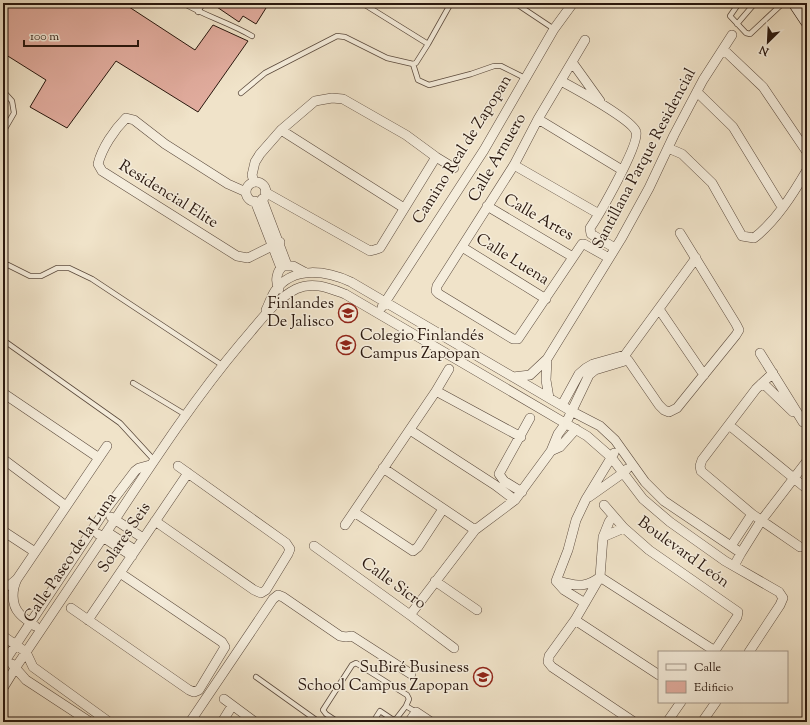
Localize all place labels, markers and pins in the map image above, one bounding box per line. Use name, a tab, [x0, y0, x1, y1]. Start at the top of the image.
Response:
place label: Finlandes De Jalisco	[267, 293, 334, 334]
school or university icon: Finlandes De Jalisco	[337, 302, 359, 324]
place label: Colegio Finlandés Campus Zapopan	[360, 325, 484, 366]
school or university icon: Colegio Finlandés Campus Zapopan	[335, 334, 357, 356]
place label: SuBiré Business School Campus Zapopan	[297, 657, 470, 698]
school or university icon: SuBiré Business School Campus Zapopan	[472, 666, 494, 688]

